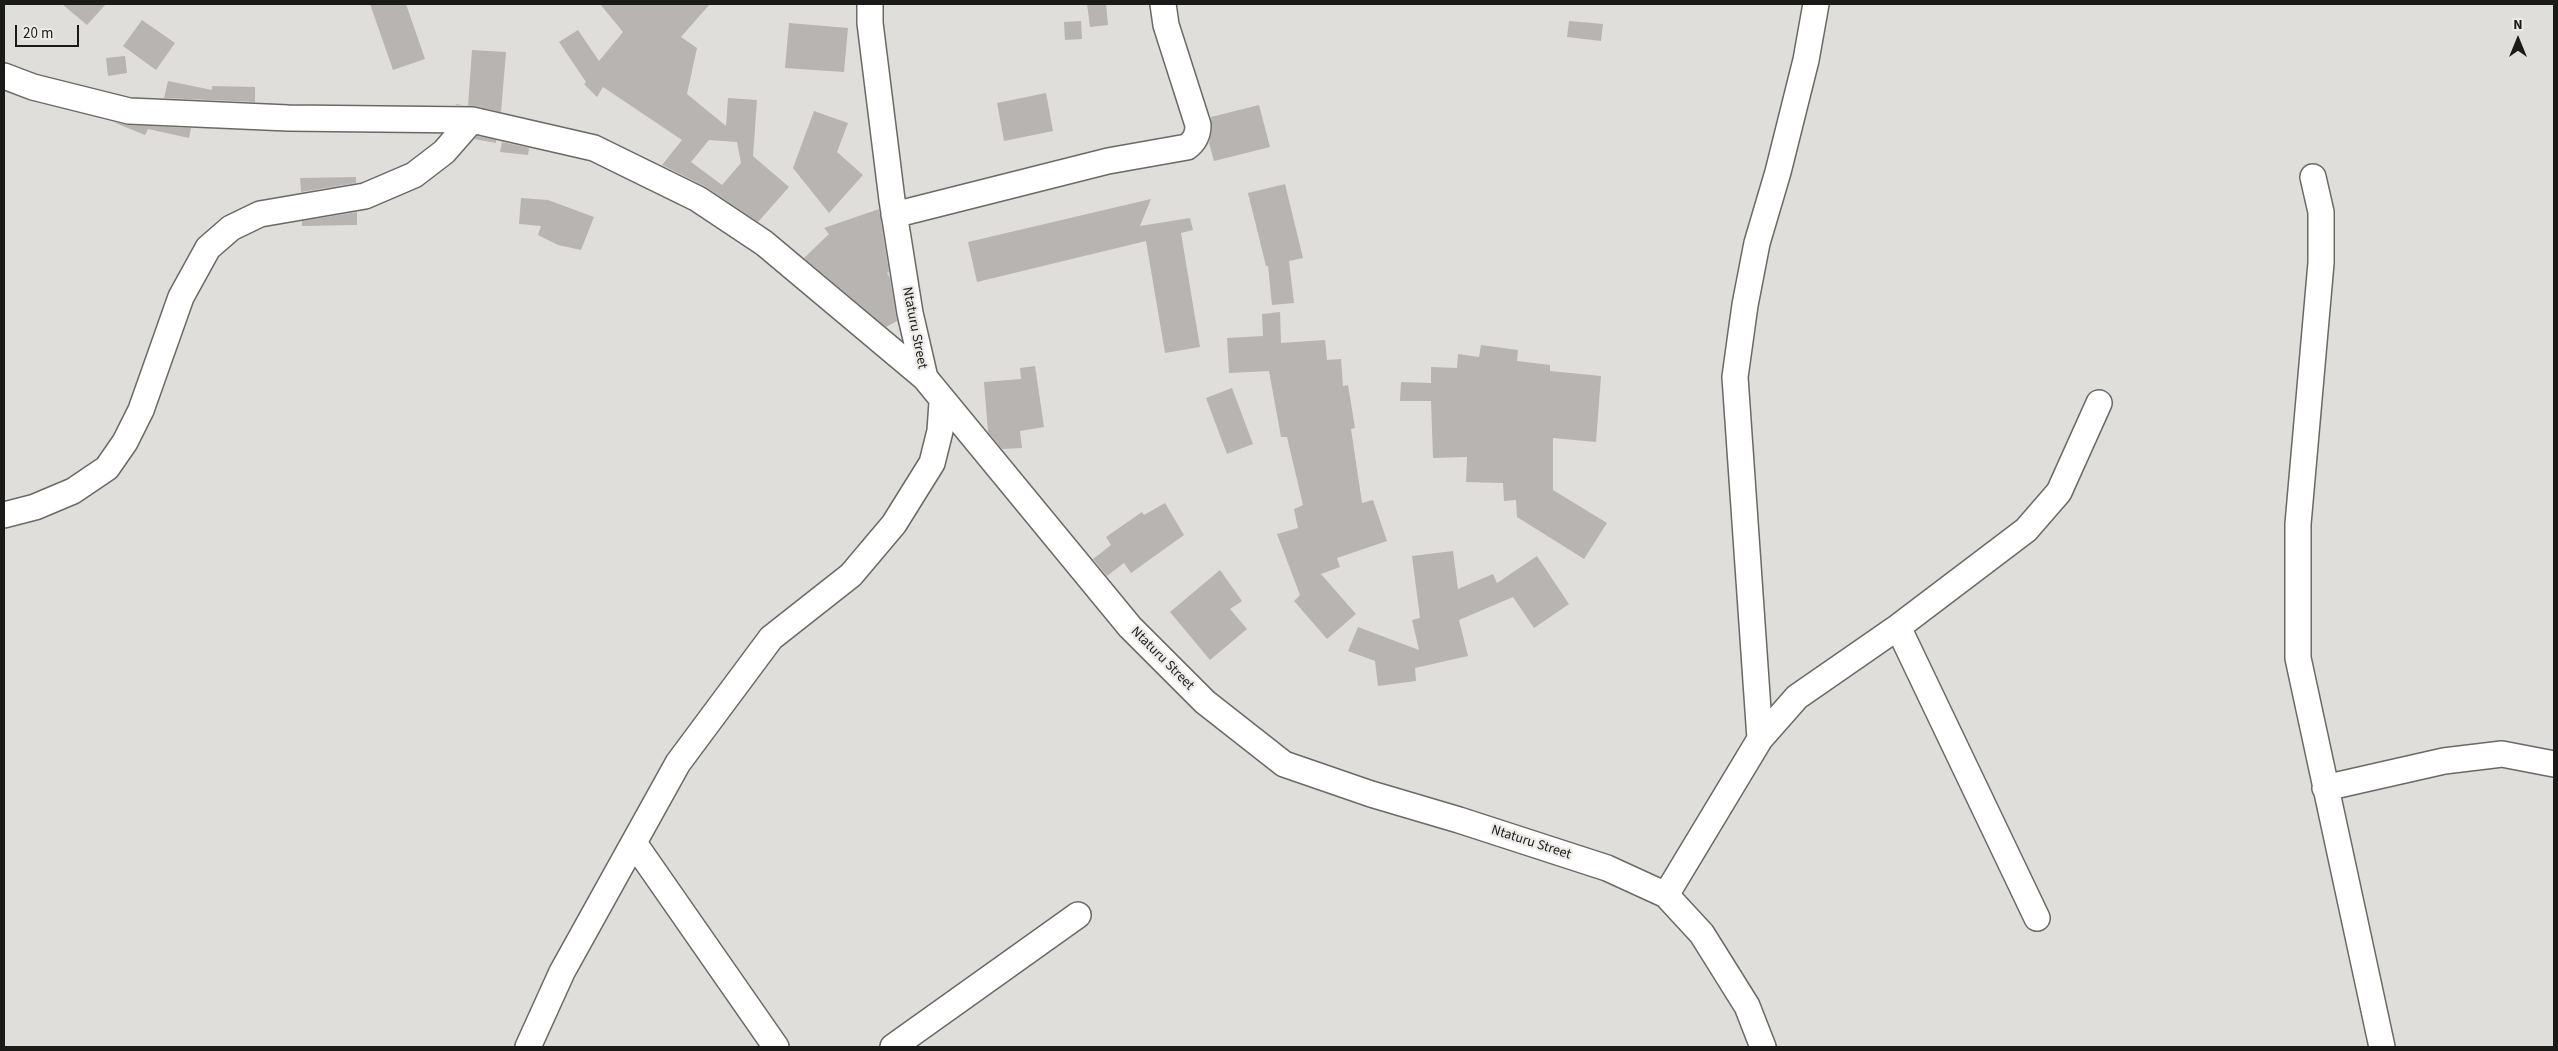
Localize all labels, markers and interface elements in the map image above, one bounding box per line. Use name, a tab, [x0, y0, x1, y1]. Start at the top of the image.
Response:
scale bar	[18, 15, 81, 47]
north arrow	[2493, 15, 2543, 65]
text: N	[2513, 15, 2523, 35]
text: 20 m	[23, 23, 53, 44]
street label: Ntaturu Street	[898, 286, 930, 370]
street label: Ntaturu Street	[1127, 624, 1197, 694]
street label: Ntaturu Street	[1489, 822, 1573, 864]

